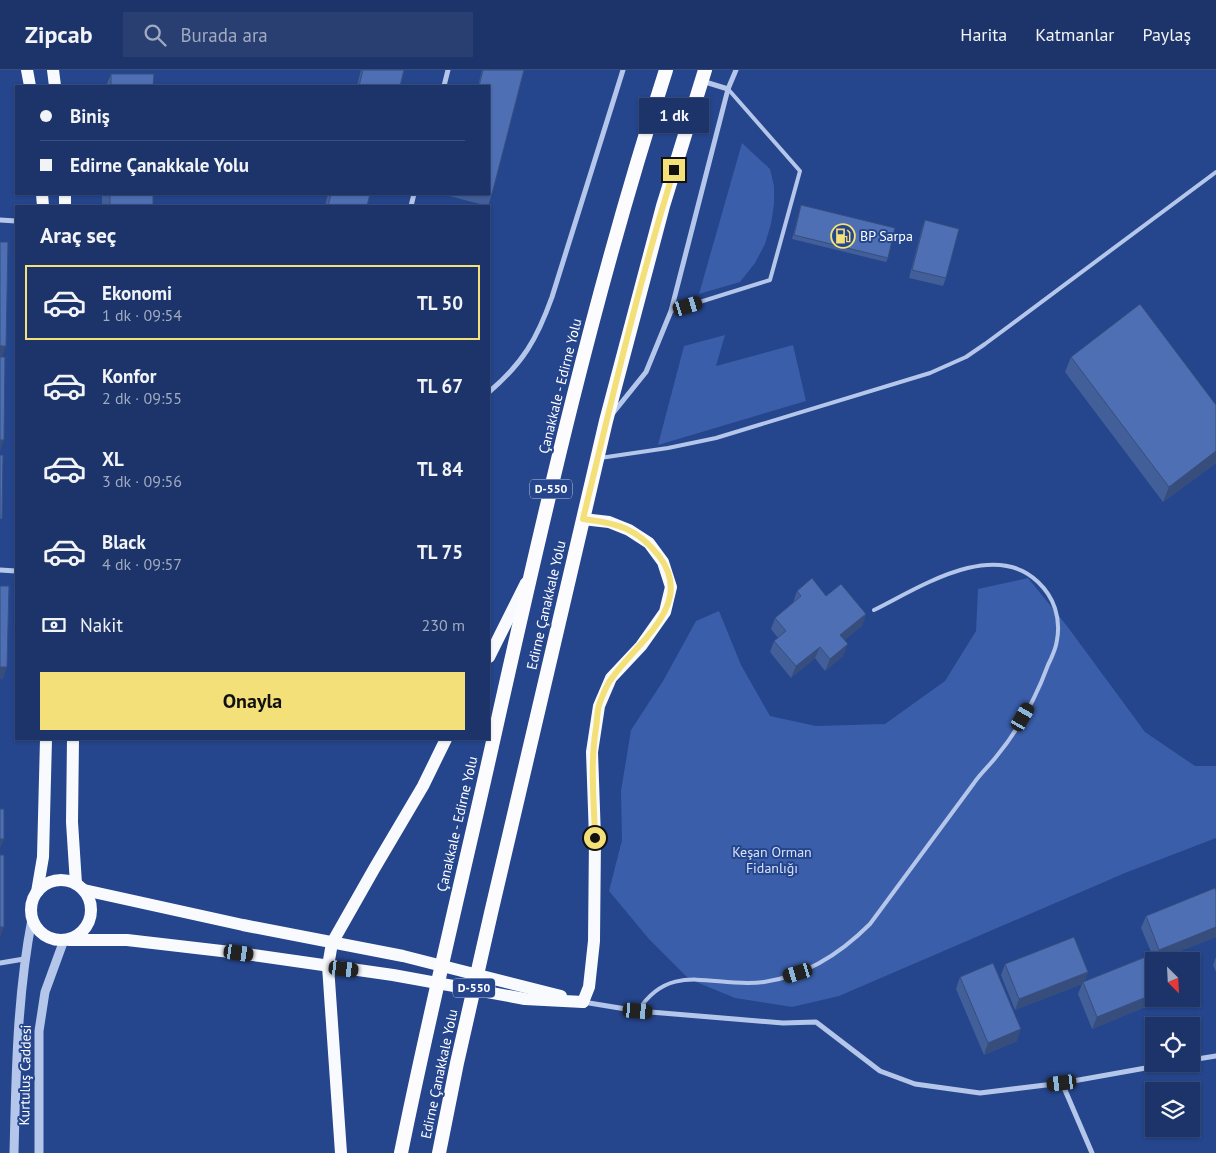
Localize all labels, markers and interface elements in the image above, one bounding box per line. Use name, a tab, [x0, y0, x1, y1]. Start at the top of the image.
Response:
search box	[123, 12, 473, 57]
text: Zipcab	[25, 19, 93, 50]
icon: search	[141, 21, 169, 49]
text: Burada ara	[181, 23, 268, 47]
text: Harita	[960, 23, 1007, 46]
text: Katmanlar	[1035, 23, 1114, 46]
text: Paylaş	[1142, 23, 1191, 46]
callout: 1 dk	[639, 98, 709, 132]
text: Biniş	[70, 104, 110, 128]
text: 1 dk	[659, 105, 689, 125]
text: Edirne Çanakkale Yolu	[70, 153, 249, 177]
route end	[663, 159, 685, 181]
text: Araç seç	[40, 221, 116, 249]
fuel station icon: BP Sarpa	[830, 223, 856, 249]
place label: BP Sarpa	[860, 227, 913, 245]
icon: car	[42, 280, 87, 325]
text: Ekonomi	[102, 281, 172, 305]
text: TL 50	[417, 291, 463, 315]
car	[671, 294, 704, 318]
text: 1 dk · 09:54	[102, 305, 182, 325]
street label: Çanakkale - Edirne Yolu	[535, 317, 585, 455]
icon: car	[42, 363, 87, 408]
text: Konfor	[102, 364, 156, 388]
text: TL 67	[417, 374, 463, 398]
text: 2 dk · 09:55	[102, 388, 182, 408]
icon: car	[42, 446, 87, 491]
text: XL	[102, 447, 124, 471]
text: TL 84	[417, 457, 463, 481]
text: 3 dk · 09:56	[102, 471, 182, 491]
road number: D-550	[530, 479, 572, 498]
icon: car	[42, 529, 87, 574]
text: Black	[102, 530, 146, 554]
street label: Edirne Çanakkale Yolu	[522, 539, 570, 671]
text: TL 75	[417, 540, 463, 564]
text: 4 dk · 09:57	[102, 554, 182, 574]
icon: cash	[40, 611, 68, 639]
text: Nakit	[80, 613, 123, 637]
text: 230 m	[422, 615, 465, 635]
button: Onayla	[40, 672, 465, 730]
car	[1009, 700, 1036, 734]
street label: Çanakkale - Edirne Yolu	[433, 754, 481, 894]
route start	[584, 827, 606, 849]
park label: Keşan Orman Fidanlığı	[732, 843, 812, 877]
car	[223, 943, 254, 963]
north arrow	[1145, 952, 1200, 1008]
map controls	[1145, 952, 1200, 1137]
car	[328, 960, 359, 978]
car	[781, 961, 814, 985]
road number: D-550	[453, 978, 495, 998]
car	[622, 1002, 653, 1020]
street label: Edirne Çanakkale Yolu	[416, 1008, 462, 1140]
button: locate	[1145, 1017, 1200, 1072]
street label: Kurtuluş Caddesi	[15, 1024, 35, 1126]
car	[1046, 1074, 1077, 1092]
button: layers	[1145, 1082, 1200, 1137]

